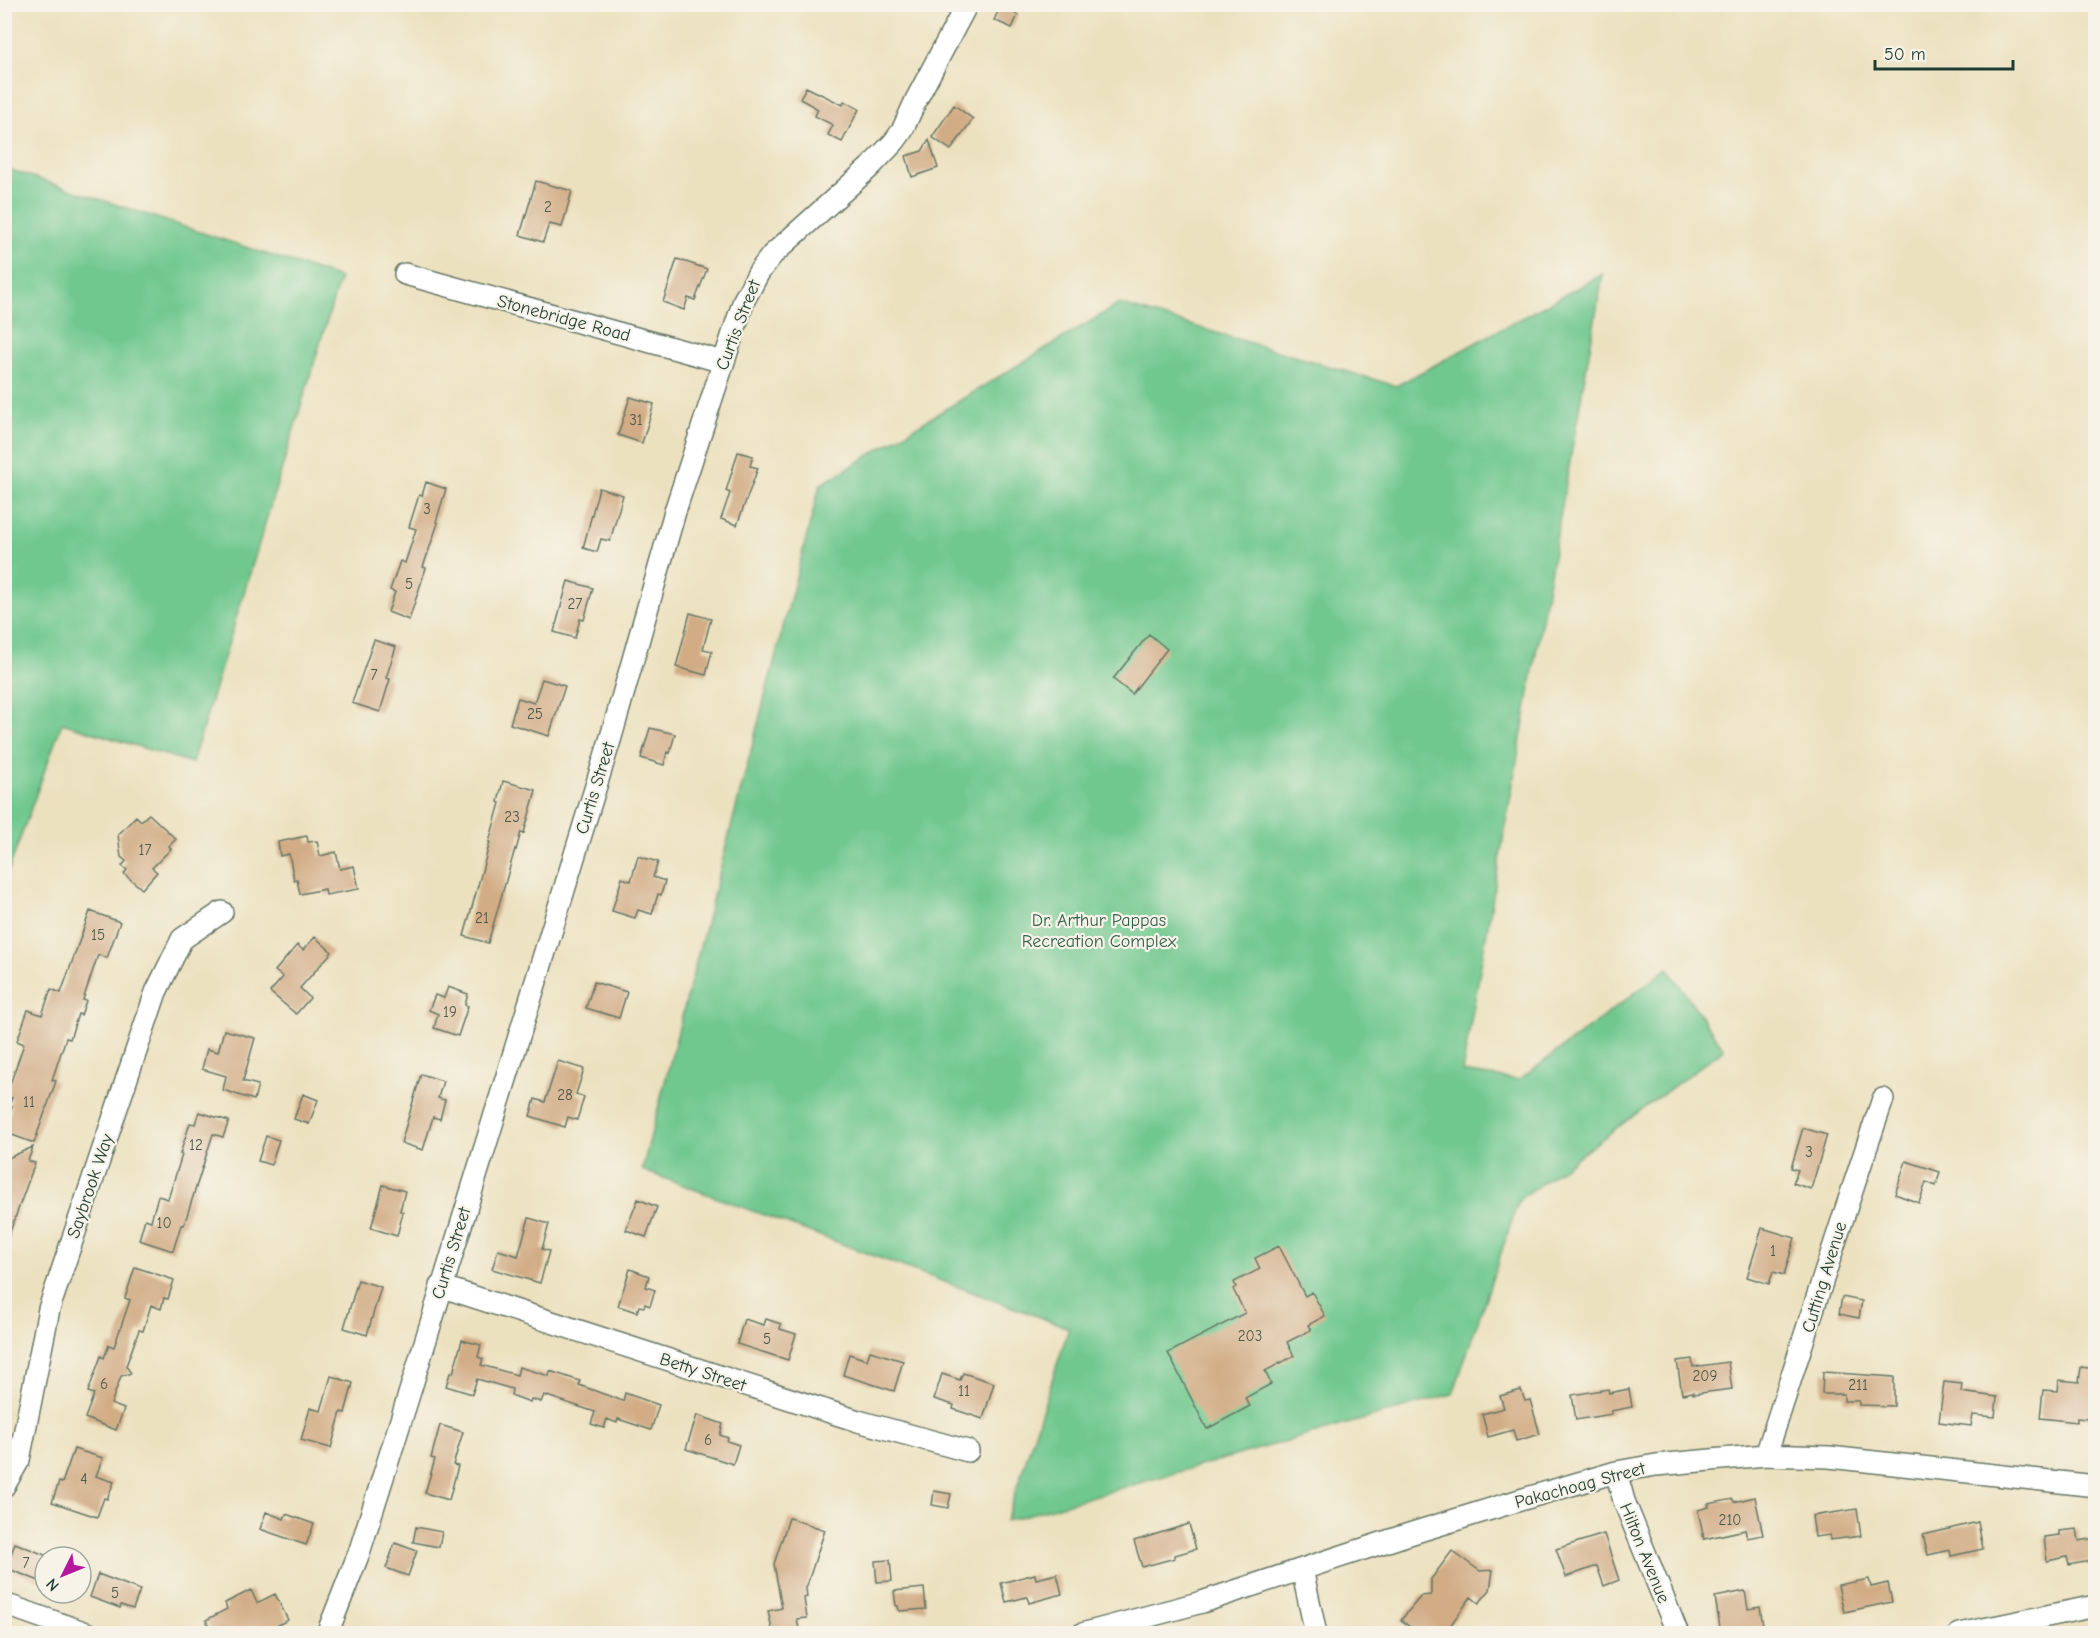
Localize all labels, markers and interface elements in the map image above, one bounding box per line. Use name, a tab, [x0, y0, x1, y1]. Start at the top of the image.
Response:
scale bar	[1875, 33, 2013, 71]
text: 50 m	[1884, 44, 1926, 65]
house number: 2	[544, 198, 552, 216]
street label: Curtis Street	[712, 276, 766, 373]
street label: Stonebridge Road	[495, 291, 633, 346]
house number: 31	[629, 411, 643, 429]
house number: 3	[423, 500, 431, 518]
house number: 5	[405, 575, 413, 593]
house number: 27	[568, 595, 582, 613]
house number: 7	[370, 666, 378, 684]
house number: 25	[527, 705, 543, 723]
street label: Curtis Street	[572, 739, 620, 837]
house number: 23	[504, 808, 520, 826]
house number: 17	[138, 841, 152, 859]
house number: 21	[475, 909, 489, 927]
park label: Dr. Arthur Pappas Recreation Complex	[1022, 910, 1177, 952]
house number: 15	[91, 926, 105, 944]
house number: 19	[443, 1003, 457, 1021]
house number: 28	[557, 1086, 573, 1104]
house number: 11	[23, 1093, 35, 1111]
street label: Saybrook Way	[63, 1130, 118, 1241]
house number: 12	[189, 1136, 203, 1154]
house number: 3	[1805, 1143, 1813, 1161]
street label: Curtis Street	[428, 1204, 476, 1302]
house number: 10	[156, 1214, 172, 1232]
street label: Cutting Avenue	[1798, 1219, 1851, 1335]
house number: 1	[1770, 1242, 1776, 1260]
house number: 203	[1238, 1327, 1262, 1345]
house number: 5	[763, 1330, 771, 1348]
street label: Betty Street	[657, 1349, 750, 1397]
house number: 209	[1693, 1367, 1718, 1385]
house number: 6	[100, 1375, 108, 1393]
house number: 211	[1848, 1376, 1868, 1394]
house number: 11	[958, 1382, 970, 1400]
house number: 6	[704, 1431, 712, 1449]
street label: Pakachoag Street	[1513, 1458, 1648, 1513]
house number: 4	[80, 1470, 88, 1488]
street label: Hilton Avenue	[1615, 1500, 1674, 1606]
house number: 210	[1719, 1511, 1741, 1529]
north arrow	[33, 1545, 93, 1605]
house number: 7	[22, 1554, 30, 1572]
text: N	[43, 1575, 63, 1595]
house number: 5	[111, 1584, 119, 1602]

